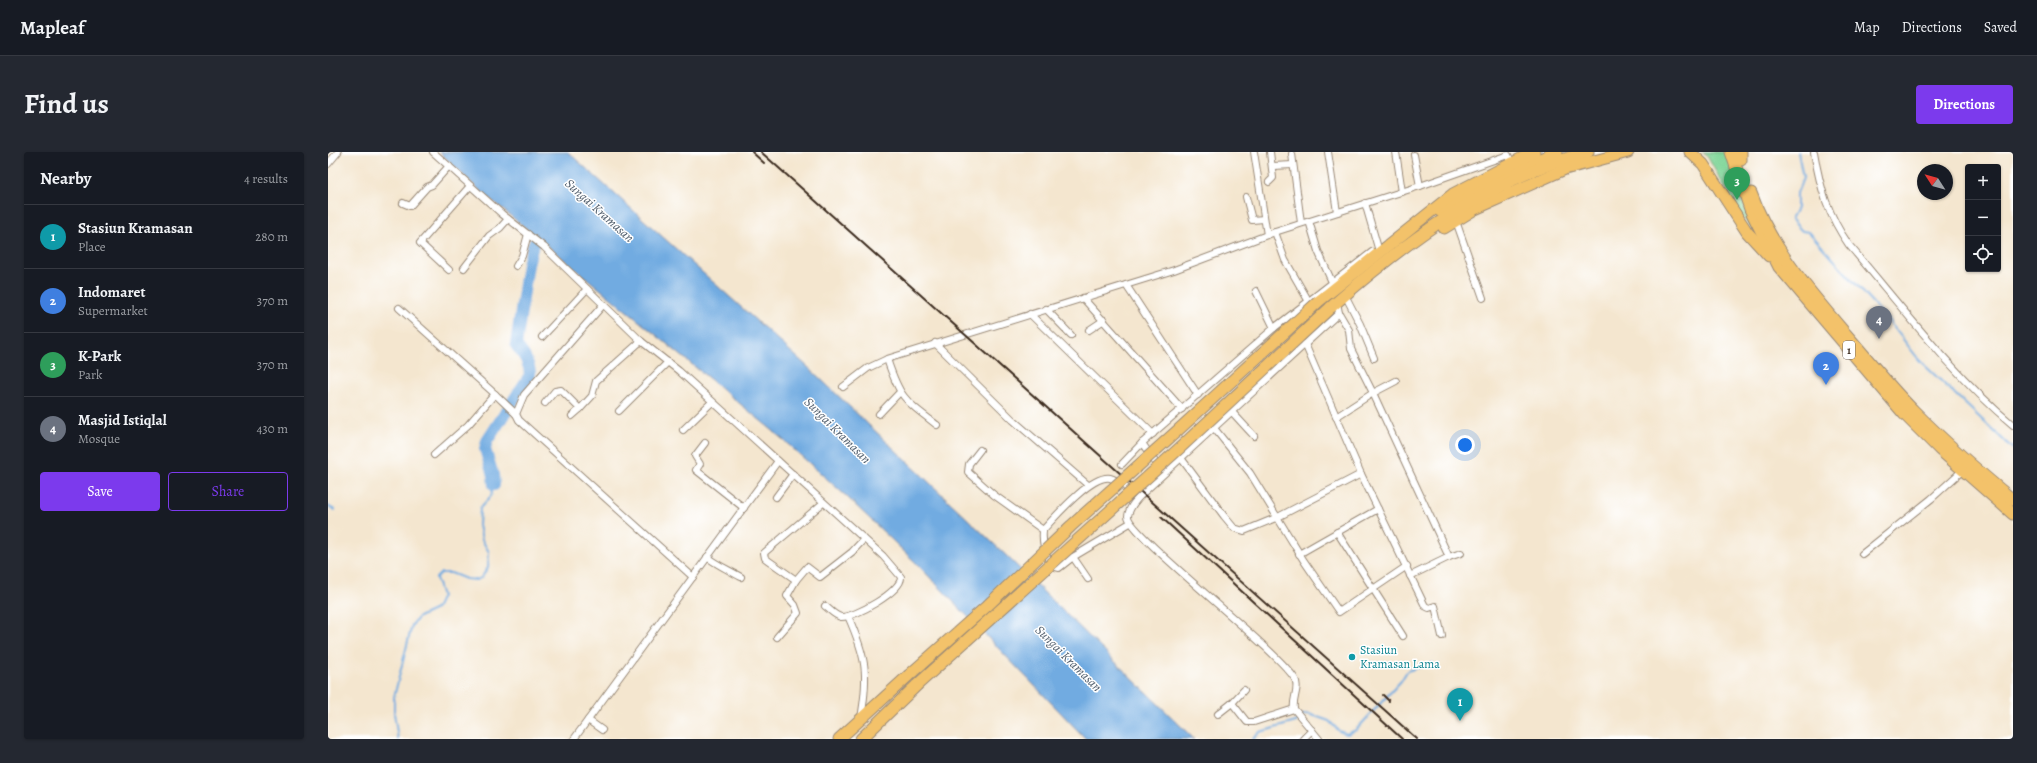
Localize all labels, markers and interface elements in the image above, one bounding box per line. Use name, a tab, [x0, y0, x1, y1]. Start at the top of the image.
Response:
text: Mapleaf	[20, 15, 85, 41]
text: Map	[1854, 18, 1880, 37]
text: Directions	[1902, 18, 1962, 37]
text: Saved	[1984, 18, 2017, 37]
text: Find us	[24, 85, 109, 123]
button: Directions	[1916, 85, 2013, 124]
north arrow	[1917, 164, 1953, 200]
map controls	[1965, 164, 2001, 272]
button: +	[1965, 164, 2001, 200]
text: Nearby	[40, 167, 91, 190]
pin: 3	[1724, 167, 1750, 200]
text: 4 results	[244, 170, 288, 187]
water label: Sungai Kramasan	[562, 175, 638, 246]
button: −	[1965, 200, 2001, 236]
text: Stasiun Kramasan	[78, 218, 193, 238]
text: 1	[51, 228, 55, 245]
text: 280 m	[255, 228, 288, 245]
button: locate	[1965, 236, 2001, 272]
text: Place	[78, 238, 106, 255]
text: Indomaret	[78, 282, 145, 302]
text: 2	[50, 292, 56, 309]
text: 370 m	[257, 292, 288, 309]
text: Supermarket	[78, 302, 148, 319]
pin: 4	[1866, 306, 1892, 339]
road number: 1	[1843, 341, 1855, 359]
text: K-Park	[78, 346, 121, 366]
pin: 2	[1813, 352, 1839, 385]
text: 3	[50, 356, 56, 373]
text: 370 m	[257, 356, 288, 373]
text: Park	[78, 366, 102, 383]
water label: Sungai Kramasan	[801, 393, 875, 467]
text: Masjid Istiqlal	[78, 410, 167, 430]
text: 4	[50, 420, 56, 437]
text: 430 m	[256, 420, 288, 437]
text: Mosque	[78, 430, 120, 447]
your location	[1455, 435, 1475, 455]
button: Save	[40, 472, 160, 511]
button: Share	[168, 472, 288, 511]
water label: Sungai Kramasan	[1032, 621, 1106, 695]
place label: Stasiun Kramasan Lama	[1360, 642, 1440, 672]
marker: Stasiun Kramasan Lama	[1347, 652, 1357, 662]
pin: 1	[1447, 688, 1473, 721]

